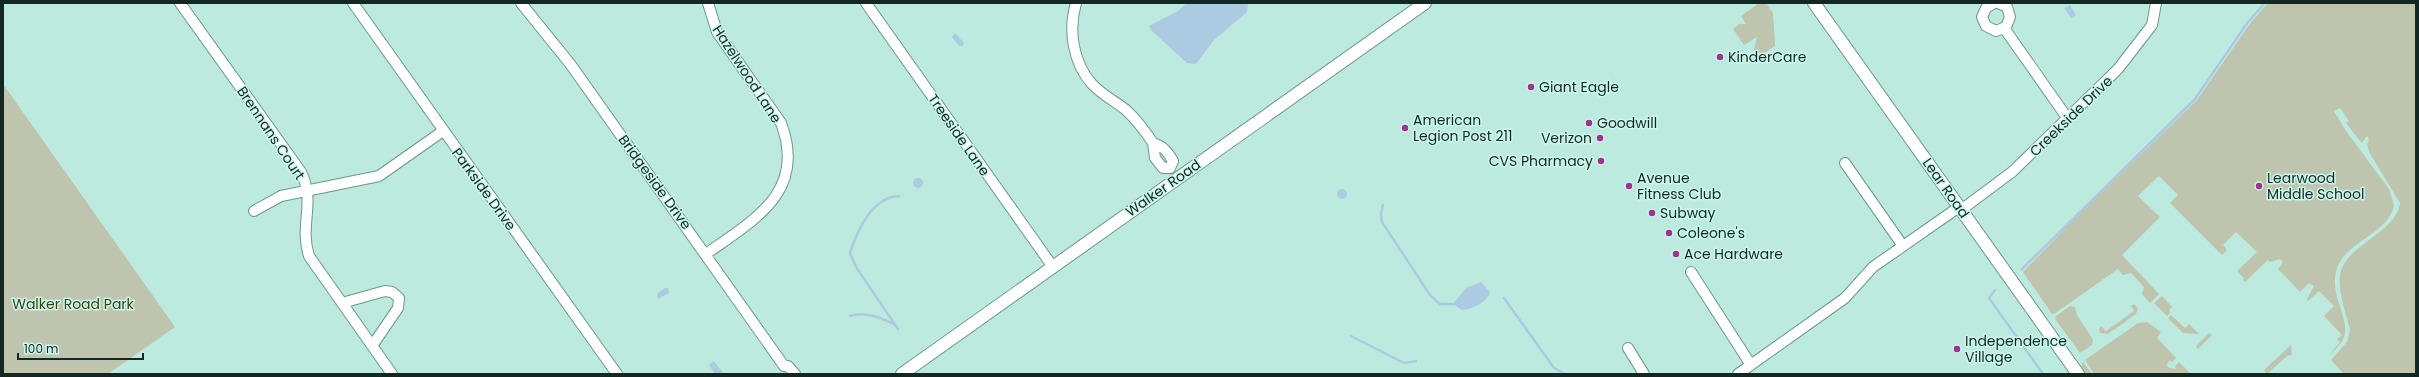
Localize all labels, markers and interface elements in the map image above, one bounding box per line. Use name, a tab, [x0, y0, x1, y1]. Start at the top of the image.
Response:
street label: Hazelwood Lane	[708, 21, 786, 127]
place label: KinderCare	[1728, 47, 1807, 67]
marker: KinderCare	[1715, 52, 1725, 62]
street label: Creekside Drive	[2025, 71, 2117, 161]
place label: Giant Eagle	[1539, 77, 1619, 97]
street label: Brennans Court	[232, 82, 310, 184]
marker: Giant Eagle	[1526, 82, 1536, 92]
street label: Treeside Lane	[923, 90, 995, 180]
place label: American Legion Post 211	[1413, 110, 1513, 146]
place label: Goodwill	[1597, 113, 1657, 133]
marker: Goodwill	[1584, 118, 1594, 128]
marker: American Legion Post 211	[1400, 123, 1410, 133]
place label: Verizon	[1541, 128, 1592, 148]
street label: Bridgeside Drive	[614, 131, 696, 234]
marker: Verizon	[1595, 133, 1605, 143]
street label: Parkside Drive	[447, 144, 521, 235]
place label: CVS Pharmacy	[1489, 151, 1593, 171]
street label: Lear Road	[1918, 154, 1974, 222]
street label: Walker Road	[1121, 155, 1205, 221]
marker: CVS Pharmacy	[1596, 156, 1606, 166]
place label: Avenue Fitness Club	[1637, 168, 1721, 204]
place label: Learwood Middle School	[2267, 168, 2364, 204]
marker: Avenue Fitness Club	[1624, 181, 1634, 191]
marker: Learwood Middle School	[2254, 181, 2264, 191]
place label: Subway	[1660, 203, 1716, 223]
marker: Subway	[1647, 208, 1657, 218]
place label: Coleone's	[1677, 223, 1745, 243]
marker: Coleone's	[1664, 228, 1674, 238]
place label: Ace Hardware	[1684, 244, 1783, 264]
marker: Ace Hardware	[1671, 249, 1681, 259]
park label: Walker Road Park	[12, 294, 135, 314]
place label: Independence Village	[1965, 331, 2067, 367]
scale bar	[18, 335, 143, 361]
text: 100 m	[24, 340, 58, 357]
marker: Independence Village	[1952, 344, 1962, 354]

